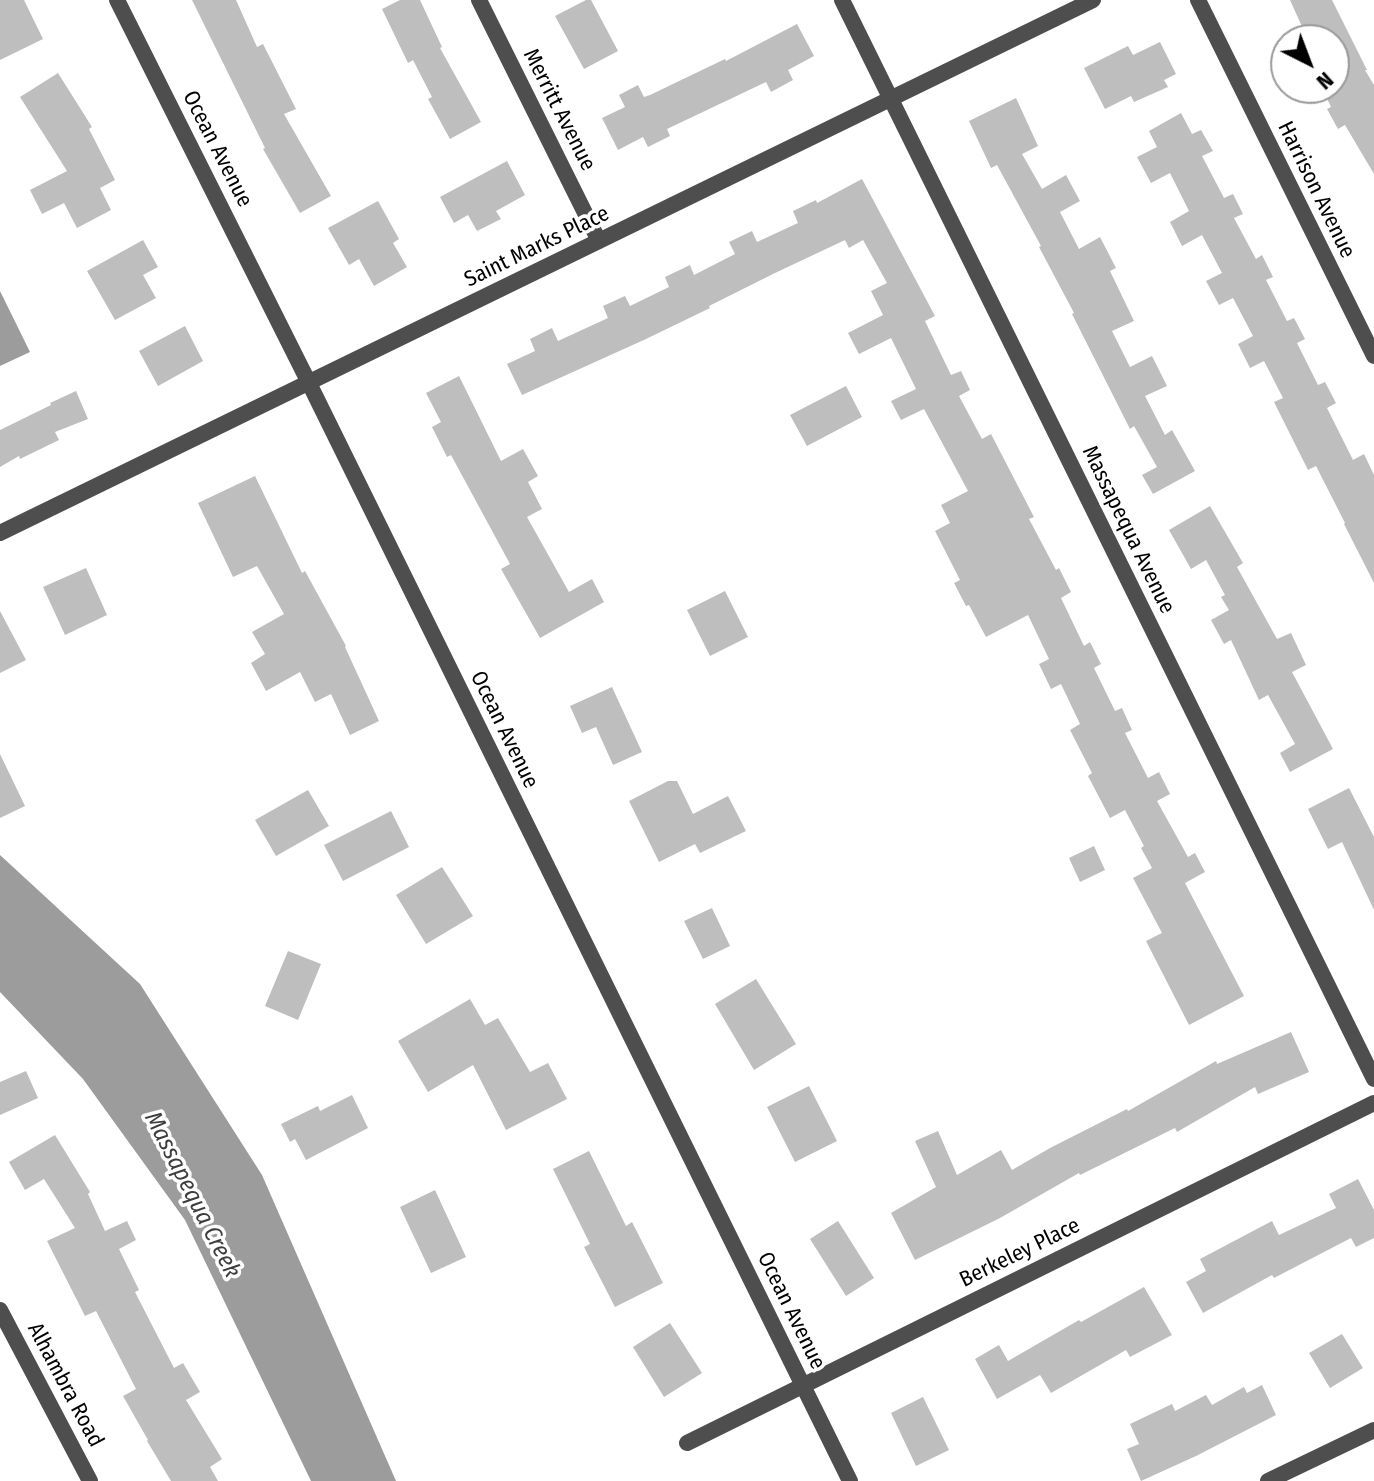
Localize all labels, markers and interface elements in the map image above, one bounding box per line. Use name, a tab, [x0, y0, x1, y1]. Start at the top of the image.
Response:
north arrow	[1270, 24, 1350, 104]
street label: Merritt Avenue	[517, 45, 601, 175]
text: N	[1311, 66, 1339, 95]
street label: Ocean Avenue	[176, 86, 258, 212]
street label: Harrison Avenue	[1272, 117, 1360, 263]
street label: Saint Marks Place	[460, 201, 614, 293]
street label: Massapequa Avenue	[1076, 442, 1180, 618]
street label: Ocean Avenue	[464, 667, 544, 793]
water label: Massapequa Creek	[138, 1107, 246, 1283]
street label: Berkeley Place	[956, 1213, 1084, 1293]
street label: Ocean Avenue	[751, 1248, 831, 1374]
street label: Alhambra Road	[21, 1318, 109, 1452]

